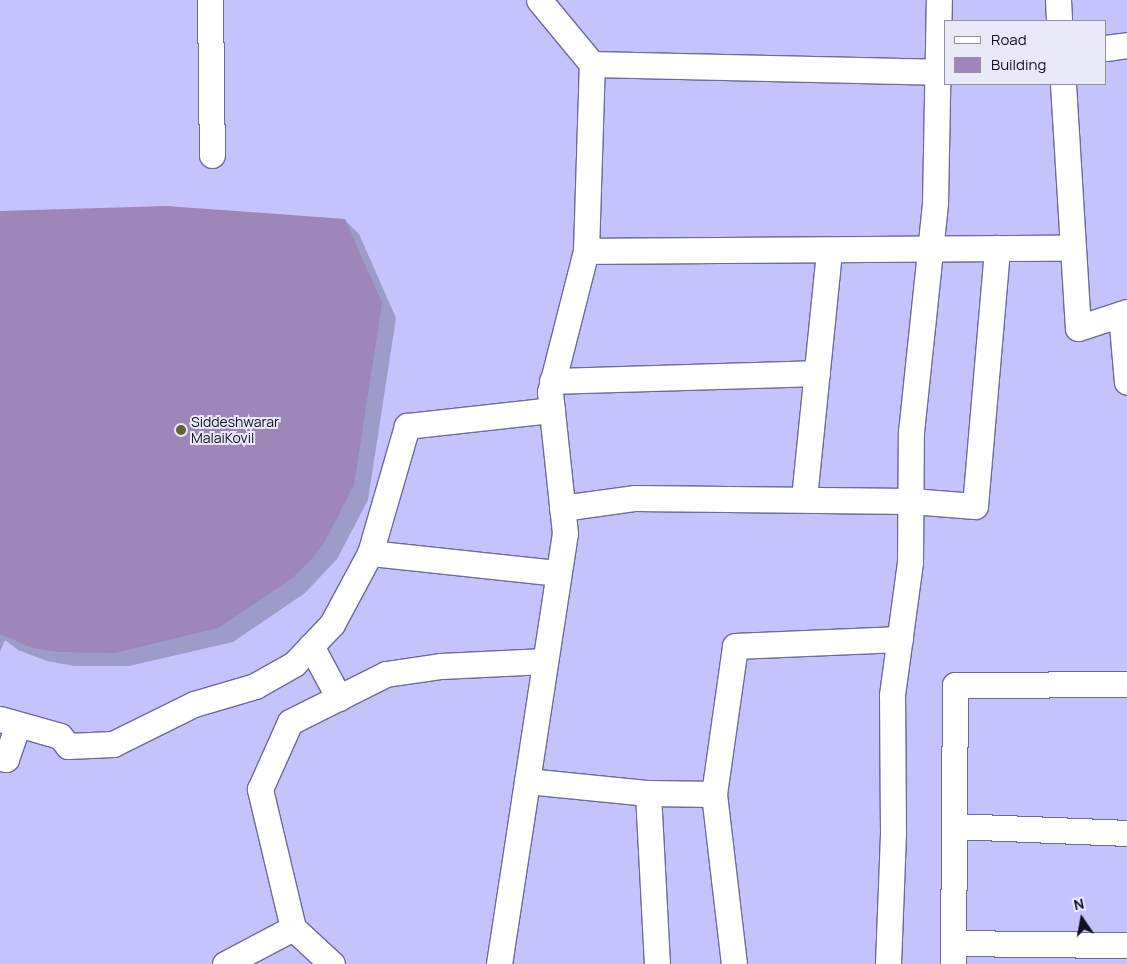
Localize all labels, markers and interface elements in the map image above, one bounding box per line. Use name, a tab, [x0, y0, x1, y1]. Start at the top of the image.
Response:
legend	[944, 20, 1107, 85]
text: Road	[991, 29, 1027, 50]
text: Building	[991, 54, 1046, 75]
place label: Siddeshwarar MalaiKovil	[191, 414, 279, 447]
marker: Siddeshwarar MalaiKovil	[175, 424, 187, 436]
north arrow	[1057, 894, 1107, 944]
text: N	[1072, 894, 1086, 914]

